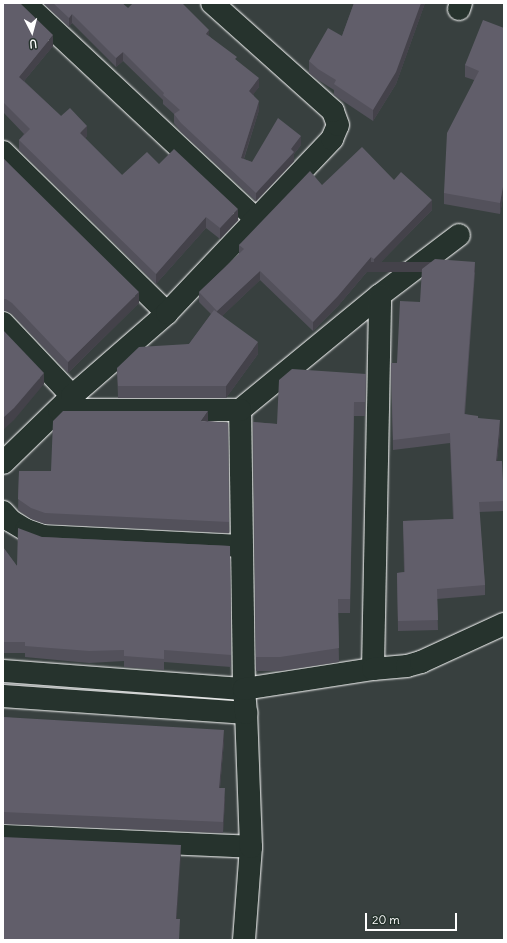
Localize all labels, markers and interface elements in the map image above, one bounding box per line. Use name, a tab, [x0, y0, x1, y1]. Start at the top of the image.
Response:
north arrow	[12, 12, 52, 52]
text: U	[29, 37, 38, 51]
scale bar	[367, 905, 459, 931]
text: 20 m	[372, 912, 400, 927]

